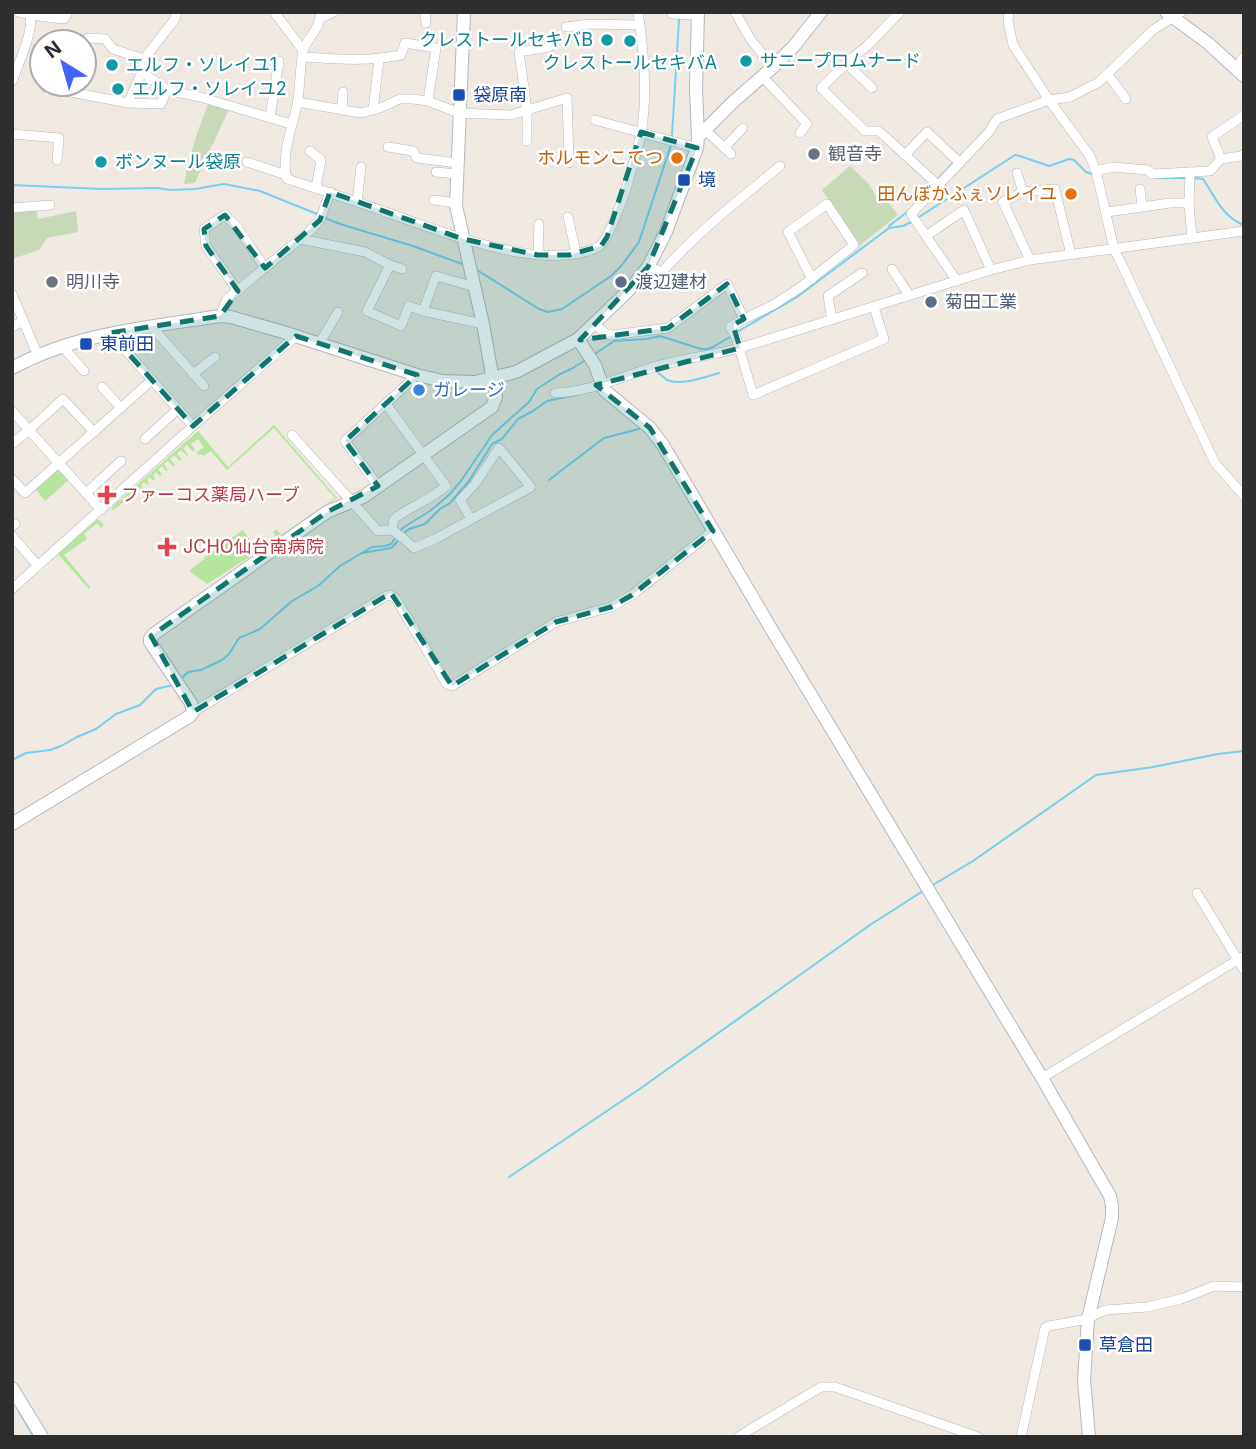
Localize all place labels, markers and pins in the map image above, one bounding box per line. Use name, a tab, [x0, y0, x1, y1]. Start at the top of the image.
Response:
place label: クレストールセキバB	[419, 29, 593, 50]
marker: クレストールセキバB	[599, 32, 615, 48]
marker: クレストールセキバA	[622, 33, 638, 49]
place label: サニープロムナード	[760, 50, 921, 71]
place label: クレストールセキバA	[543, 52, 717, 73]
marker: サニープロムナード	[738, 53, 754, 69]
place label: エルフ・ソレイユ1	[126, 54, 277, 75]
marker: エルフ・ソレイユ1	[104, 57, 120, 73]
place label: エルフ・ソレイユ2	[132, 78, 287, 99]
marker: エルフ・ソレイユ2	[110, 81, 126, 97]
place label: 袋原南	[473, 84, 527, 105]
marker: 袋原南	[451, 87, 467, 103]
place label: 観音寺	[828, 143, 882, 164]
marker: 観音寺	[806, 146, 822, 162]
place label: ホルモンこてつ	[537, 147, 663, 168]
marker: ホルモンこてつ	[669, 150, 685, 166]
place label: ボンヌール袋原	[115, 151, 241, 172]
marker: ボンヌール袋原	[93, 154, 109, 170]
place label: 境	[698, 169, 716, 190]
marker: 境	[676, 172, 692, 188]
place label: 田んぼかふぇソレイユ	[877, 183, 1057, 204]
marker: 田んぼかふぇソレイユ	[1063, 186, 1079, 202]
place label: 明川寺	[66, 271, 120, 292]
place label: 渡辺建材	[635, 271, 707, 292]
marker: 明川寺	[44, 274, 60, 290]
marker: 渡辺建材	[613, 274, 629, 290]
place label: 菊田工業	[945, 291, 1017, 312]
marker: 菊田工業	[923, 294, 939, 310]
place label: 東前田	[100, 333, 154, 354]
marker: 東前田	[78, 336, 94, 352]
place label: ガレージ	[433, 379, 505, 400]
marker: ガレージ	[411, 382, 427, 398]
place label: ファーコス薬局ハーブ	[121, 484, 300, 505]
marker: ファーコス薬局ハーブ	[99, 487, 115, 503]
place label: JCHO仙台南病院	[183, 536, 324, 557]
marker: JCHO仙台南病院	[157, 537, 177, 557]
place label: 草倉田	[1099, 1334, 1153, 1355]
marker: 草倉田	[1077, 1337, 1093, 1353]

